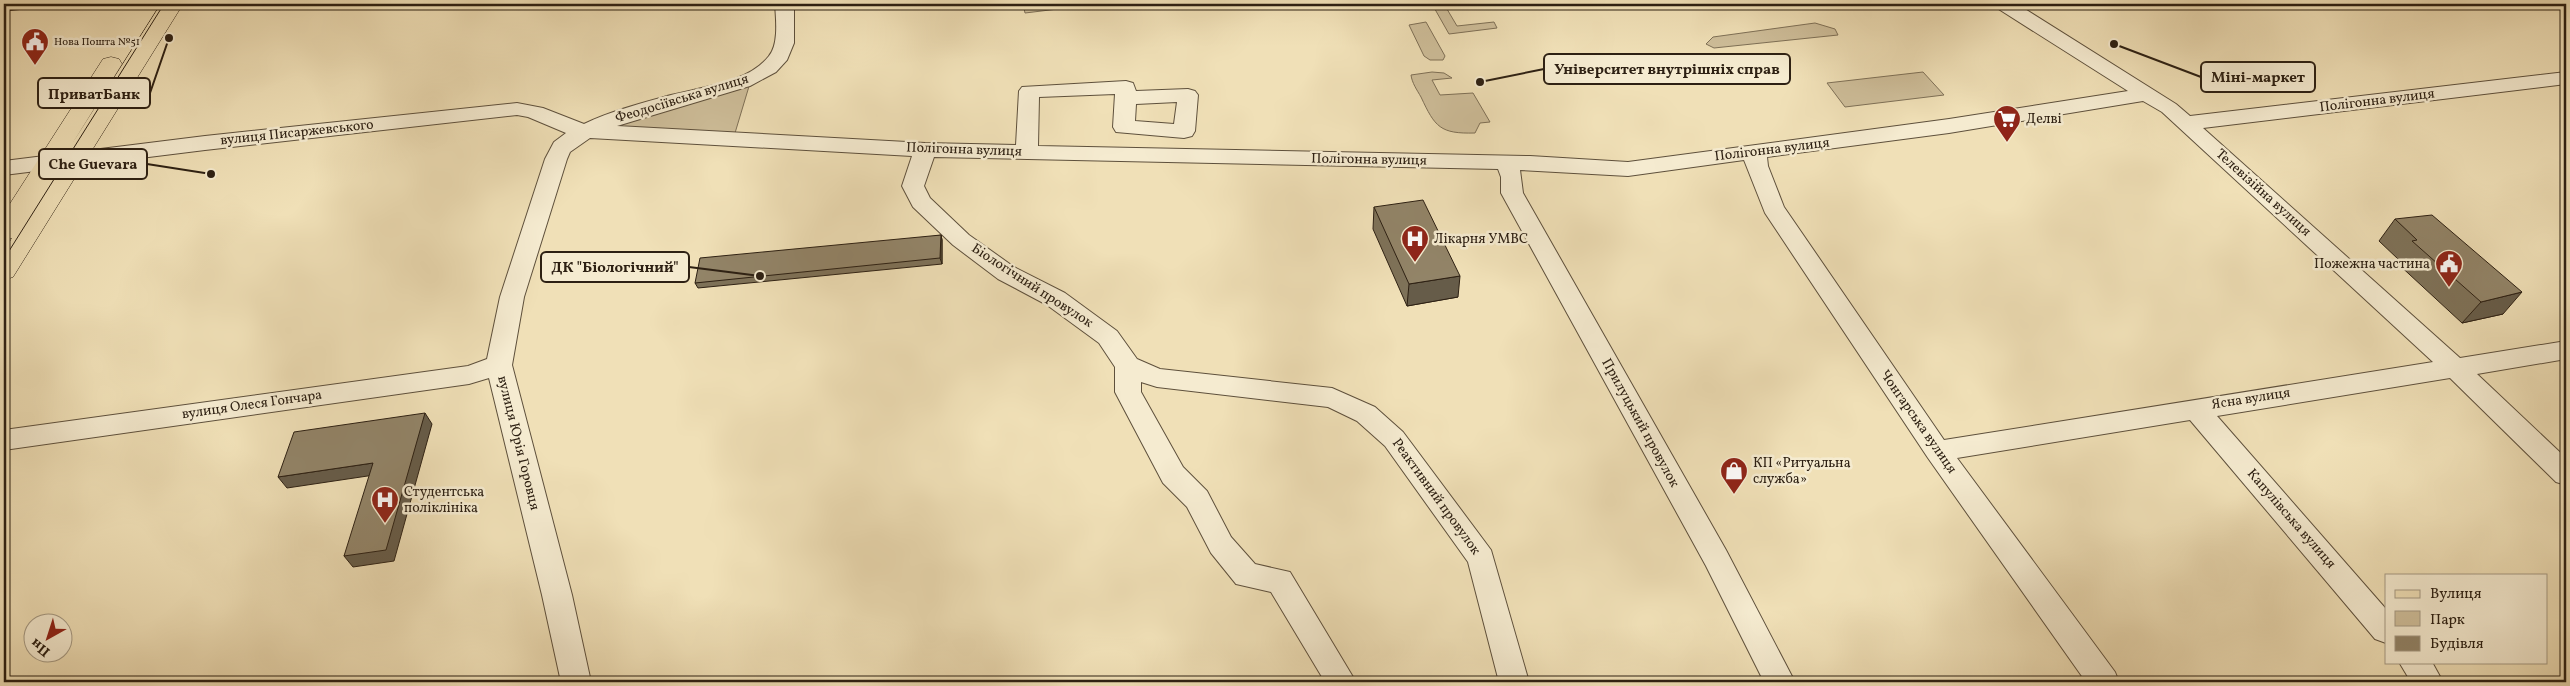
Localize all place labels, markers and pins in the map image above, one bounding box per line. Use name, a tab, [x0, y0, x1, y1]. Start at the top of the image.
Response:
public building icon: Нова Пошта №51	[20, 27, 50, 66]
place label: Нова Пошта №51	[54, 35, 140, 50]
callout: Університет внутрішніх справ	[1544, 54, 1790, 84]
callout: Міні-маркет	[2201, 62, 2315, 92]
callout: ПриватБанк	[38, 78, 150, 108]
supermarket icon: Делві	[1992, 104, 2022, 143]
place label: Делві	[2026, 110, 2062, 129]
callout: Che Guevara	[39, 149, 147, 179]
hospital icon: Лікарня УМВС	[1400, 224, 1430, 263]
place label: Лікарня УМВС	[1434, 230, 1528, 249]
public building icon: Пожежна частина	[2434, 249, 2464, 288]
callout: ДК "Біологічний"	[541, 252, 689, 282]
place label: Пожежна частина	[2314, 255, 2430, 274]
place label: КП «Ритуальна служба»	[1753, 454, 1851, 489]
shop icon: КП «Ритуальна служба»	[1719, 456, 1749, 495]
place label: Студентська поліклініка	[404, 483, 484, 518]
hospital icon: Студентська поліклініка	[370, 485, 400, 524]

